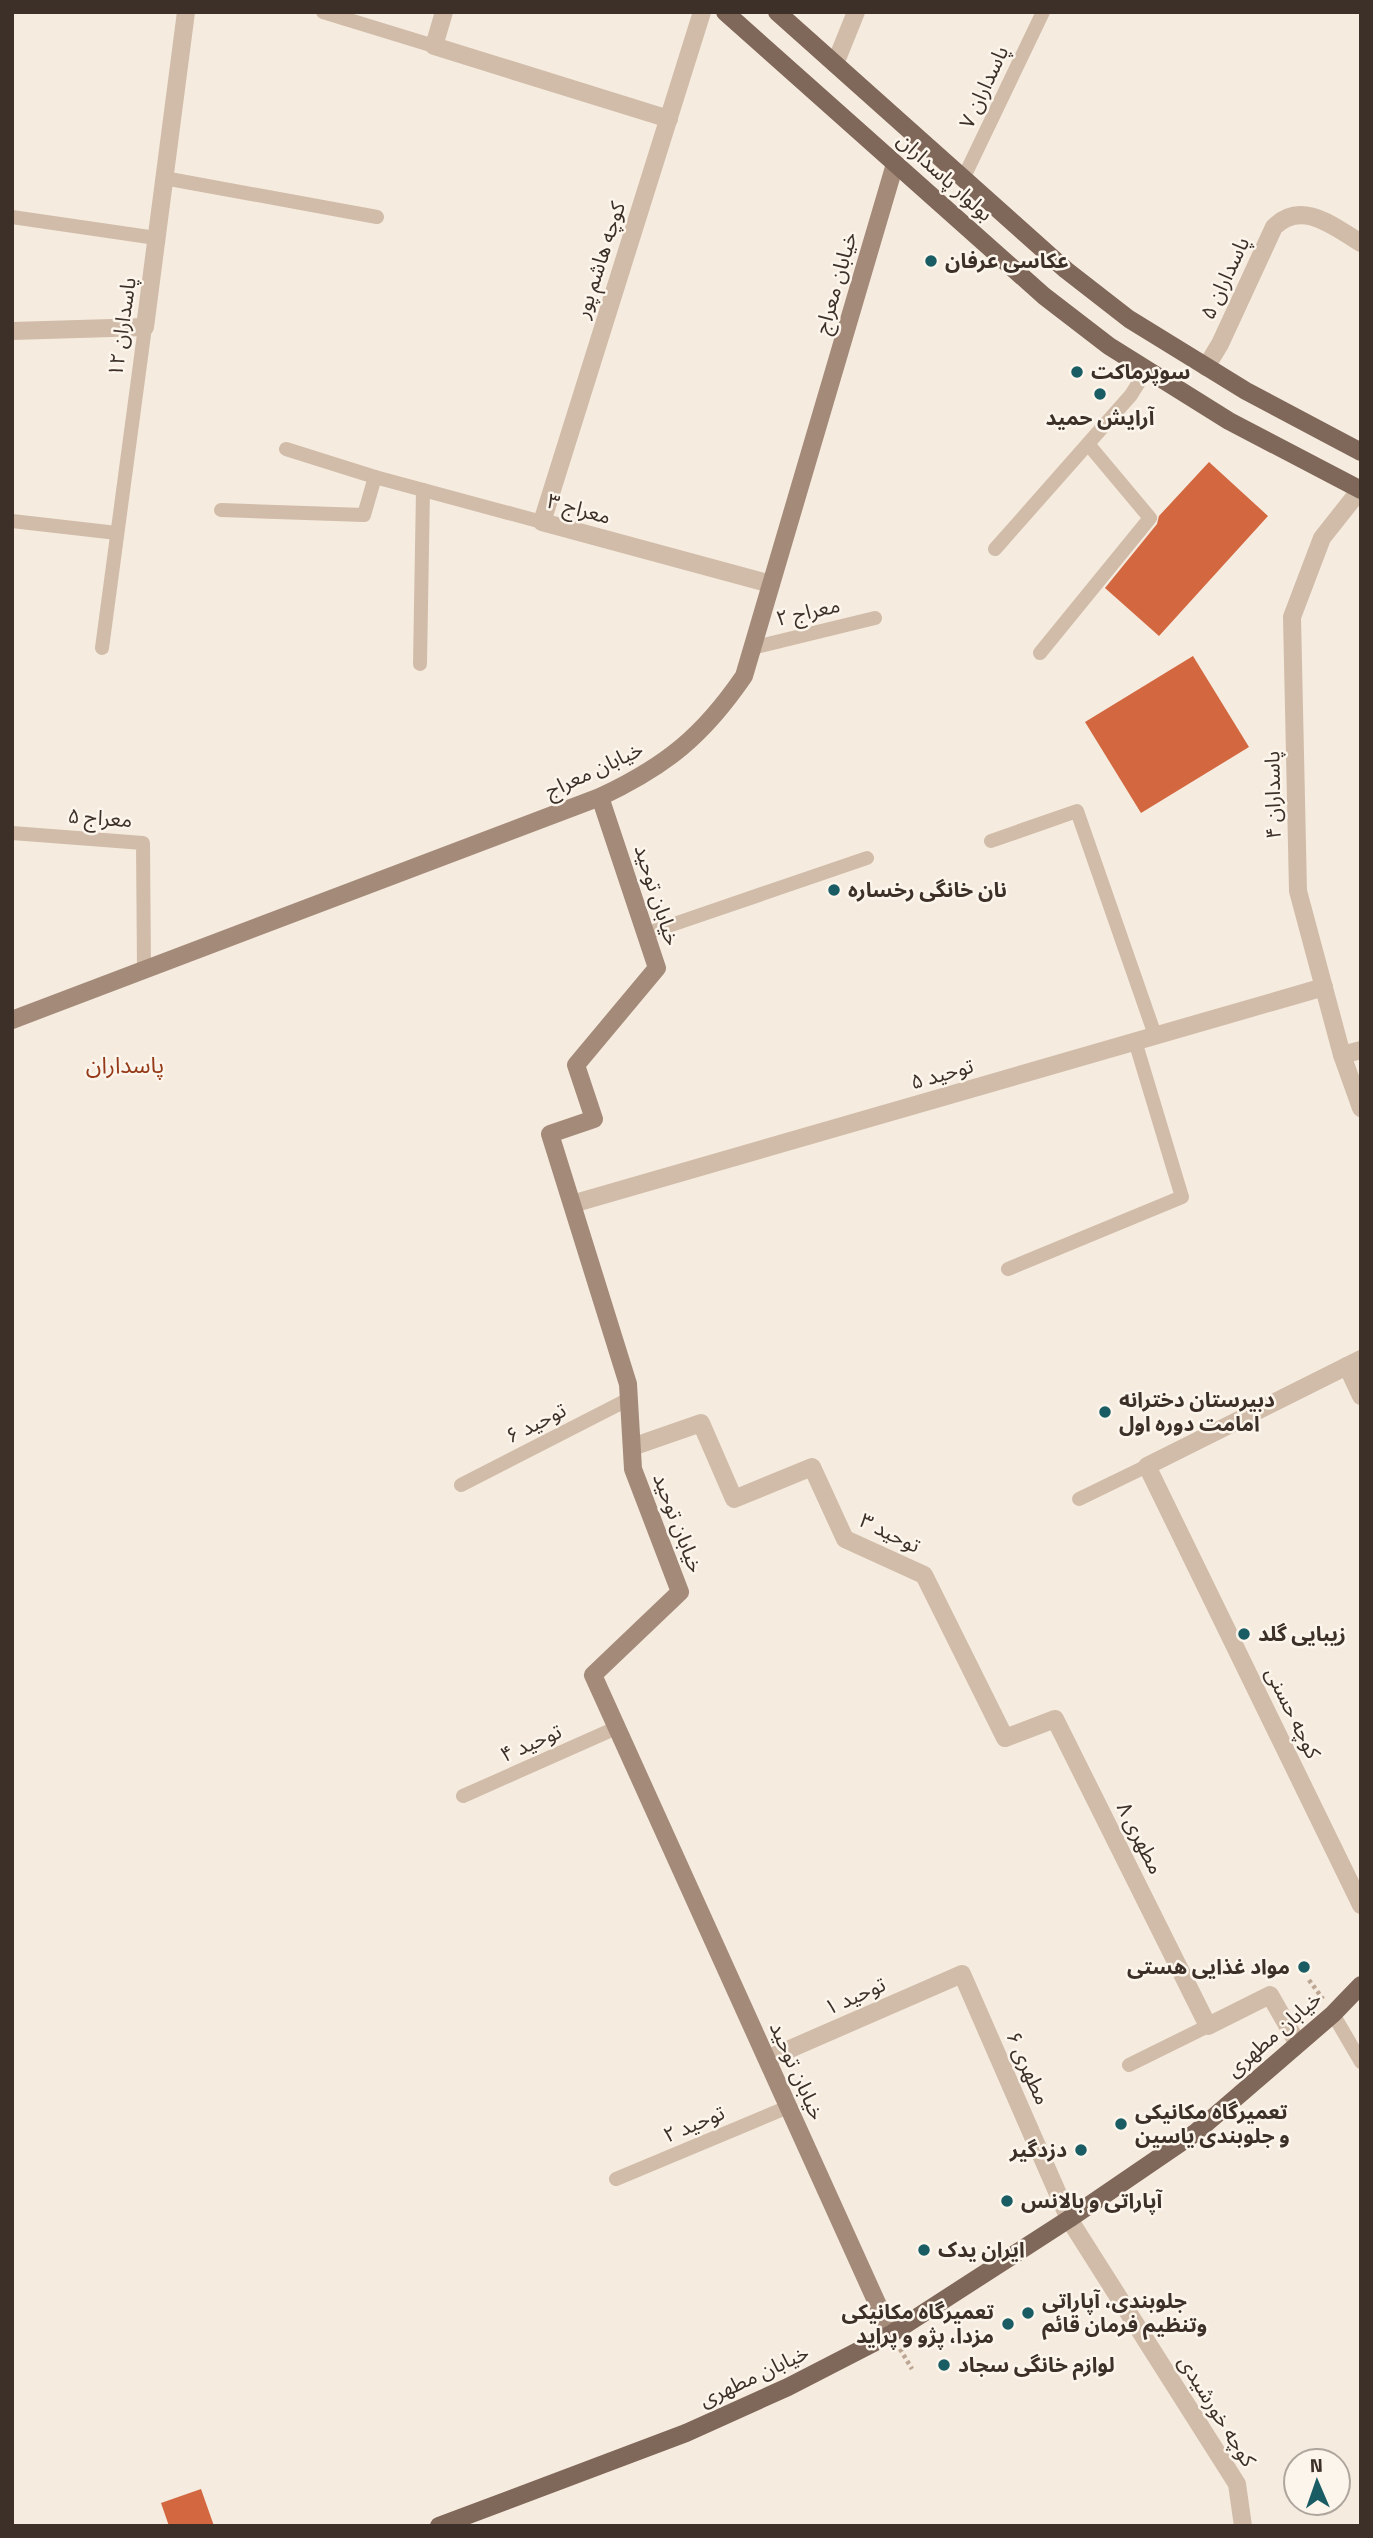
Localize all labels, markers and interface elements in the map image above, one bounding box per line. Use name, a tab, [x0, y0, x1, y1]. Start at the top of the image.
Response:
street label: پاسداران ۷	[950, 40, 1016, 133]
street label: بولوار پاسداران	[890, 124, 1001, 228]
street label: کوچه هاشم پور	[565, 197, 633, 323]
street label: خیابان معراج	[805, 228, 865, 338]
street label: پاسداران ۵	[1191, 231, 1257, 324]
place label: عکاسی عرفان	[945, 244, 1069, 276]
marker: عکاسی عرفان	[923, 253, 939, 269]
street label: پاسداران ۱۲	[98, 275, 144, 379]
place label: سوپرماکت	[1091, 355, 1191, 387]
marker: سوپرماکت	[1069, 364, 1085, 380]
marker: آرایش حمید	[1092, 386, 1108, 402]
place label: آرایش حمید	[1046, 401, 1156, 433]
street label: معراج ۳	[544, 484, 615, 532]
street label: معراج ۲	[773, 588, 843, 634]
street label: خیابان معراج	[539, 732, 648, 806]
street label: پاسداران ۴	[1255, 751, 1289, 839]
street label: معراج ۵	[67, 799, 134, 835]
street label: خیابان توحید	[627, 840, 689, 949]
place label: نان خانگی رخساره	[848, 873, 1007, 905]
marker: نان خانگی رخساره	[826, 882, 842, 898]
district label: پاسداران	[86, 1047, 164, 1082]
street label: توحید ۵	[906, 1049, 977, 1097]
place label: دبیرستان دخترانه امامت دوره اول	[1119, 1383, 1275, 1439]
street label: توحید ۶	[500, 1393, 571, 1451]
marker: دبیرستان دخترانه امامت دوره اول	[1097, 1404, 1113, 1420]
street label: خیابان توحید	[645, 1468, 713, 1577]
street label: توحید ۳	[855, 1504, 926, 1561]
place label: زیبایی گلد	[1258, 1617, 1346, 1649]
marker: زیبایی گلد	[1236, 1626, 1252, 1642]
street label: کوچه حسنی	[1258, 1661, 1330, 1764]
street label: توحید ۴	[495, 1714, 566, 1770]
street label: مطهری ۸	[1109, 1796, 1173, 1879]
place label: مواد غذایی هستی	[1127, 1950, 1290, 1982]
marker: مواد غذایی هستی	[1296, 1959, 1312, 1975]
street label: توحید ۱	[819, 1967, 890, 2023]
street label: خیابان مطهری	[1218, 1982, 1328, 2084]
street label: خیابان توحید	[762, 2016, 834, 2125]
street label: مطهری ۶	[999, 2026, 1059, 2110]
place label: تعمیرگاه مکانیکی و جلوبندی یاسین	[1135, 2095, 1290, 2151]
street label: توحید ۲	[658, 2096, 729, 2150]
marker: تعمیرگاه مکانیکی و جلوبندی یاسین	[1113, 2116, 1129, 2132]
place label: دزدگیر	[1009, 2133, 1067, 2165]
marker: دزدگیر	[1073, 2142, 1089, 2158]
place label: آپاراتی و بالانس	[1021, 2184, 1163, 2216]
marker: آپاراتی و بالانس	[999, 2193, 1015, 2209]
place label: ایران یدک	[938, 2233, 1025, 2265]
marker: ایران یدک	[916, 2242, 932, 2258]
place label: جلوبندی، آپاراتی وتنظیم فرمان قائم	[1042, 2284, 1207, 2340]
place label: تعمیرگاه مکانیکی مزدا، پژو و پراید	[842, 2295, 994, 2351]
marker: جلوبندی، آپاراتی وتنظیم فرمان قائم	[1020, 2305, 1036, 2321]
marker: تعمیرگاه مکانیکی مزدا، پژو و پراید	[1000, 2316, 1016, 2332]
street label: خیابان مطهری	[693, 2336, 814, 2415]
place label: لوازم خانگی سجاد	[958, 2348, 1115, 2381]
street label: کوچه خورشیدی	[1171, 2348, 1265, 2473]
marker: لوازم خانگی سجاد	[936, 2357, 952, 2373]
north arrow	[1282, 2447, 1352, 2517]
text: N	[1309, 2450, 1323, 2479]

